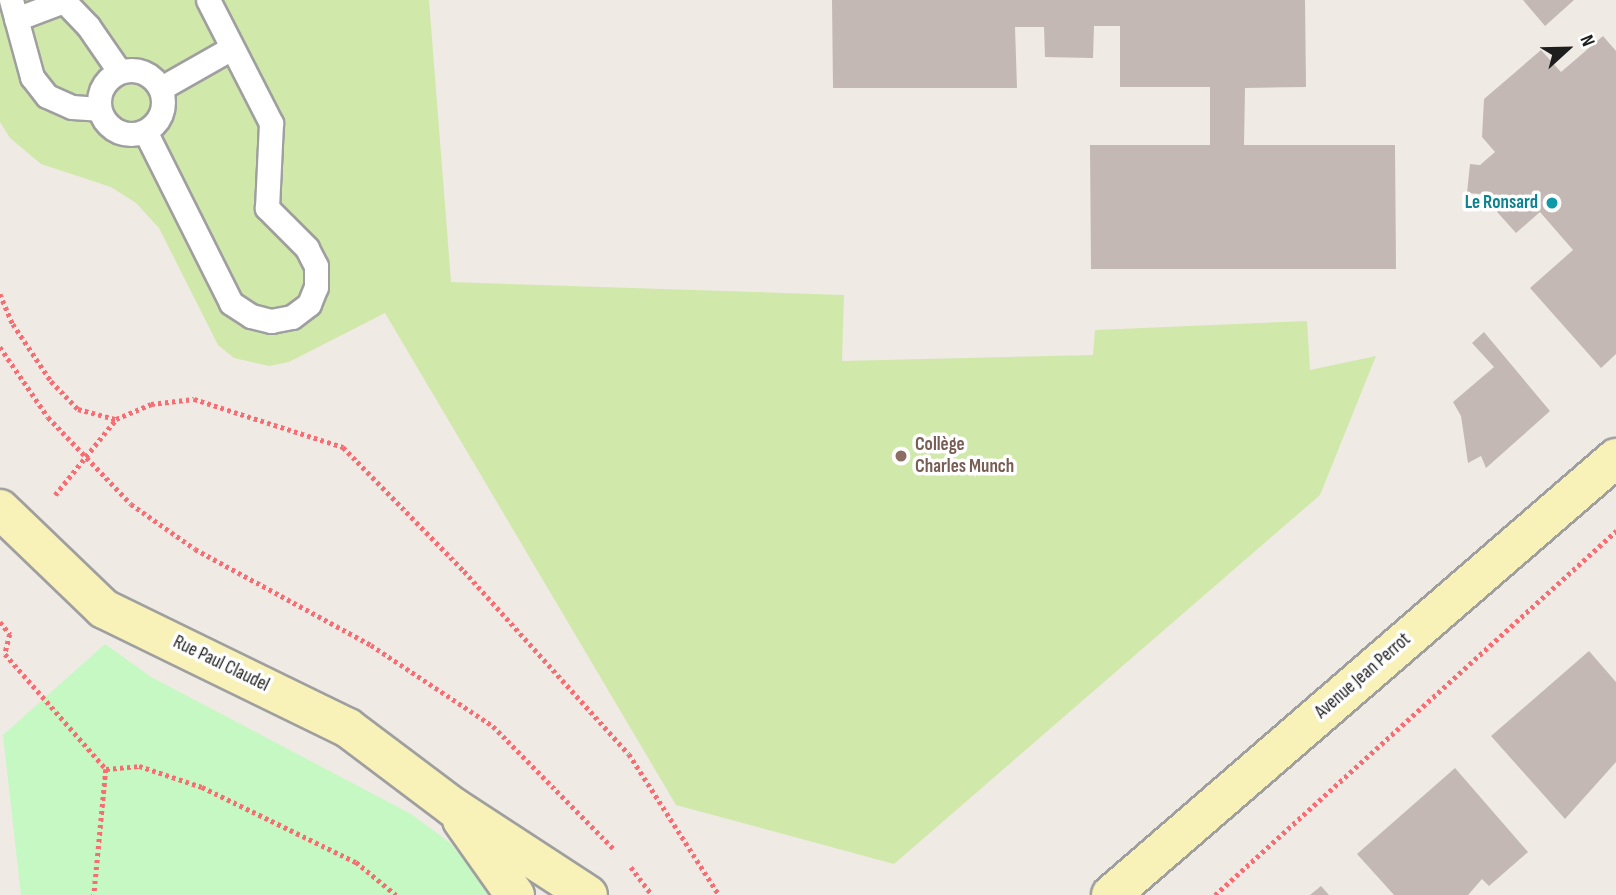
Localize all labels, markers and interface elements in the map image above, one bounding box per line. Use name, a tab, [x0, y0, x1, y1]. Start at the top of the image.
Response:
north arrow	[1532, 14, 1602, 84]
text: N	[1574, 32, 1599, 50]
place label: Le Ronsard	[1465, 192, 1538, 214]
marker: Le Ronsard	[1544, 195, 1560, 211]
place label: Collège Charles Munch	[915, 434, 1014, 478]
marker: Collège Charles Munch	[893, 448, 909, 464]
street label: Avenue Jean Perrot	[1310, 628, 1416, 724]
street label: Rue Paul Claudel	[169, 631, 273, 697]

